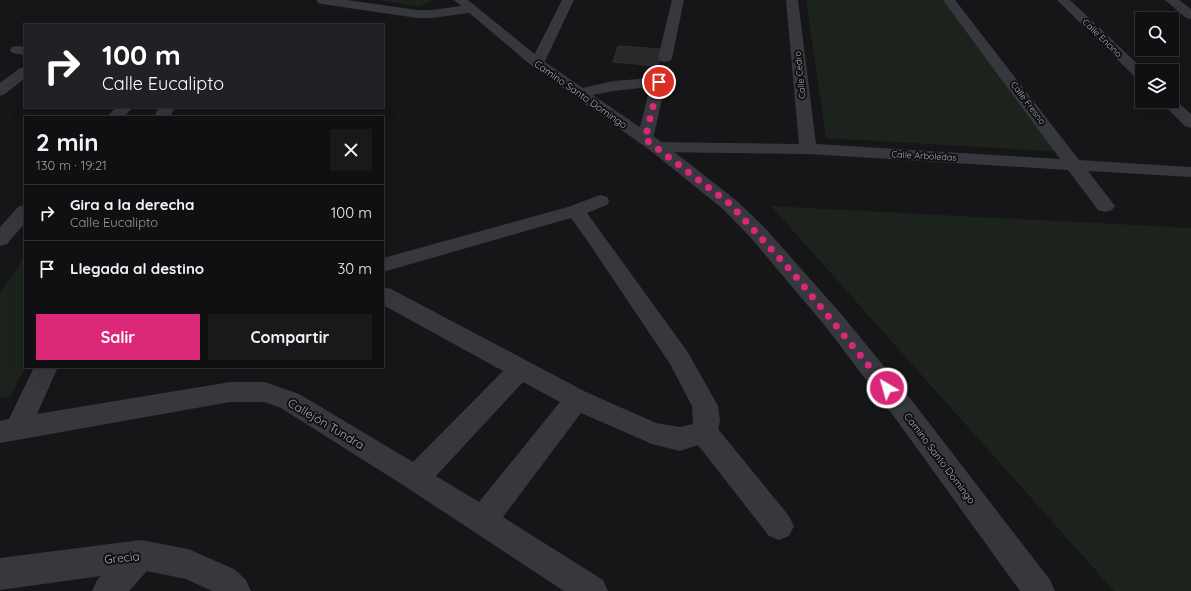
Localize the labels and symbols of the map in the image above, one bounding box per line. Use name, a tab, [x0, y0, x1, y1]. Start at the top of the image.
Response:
street label: Calle Encino	[1080, 16, 1124, 59]
street label: Calle Cedro	[792, 51, 807, 100]
street label: Camino Santo Domingo	[532, 57, 630, 131]
pin	[642, 65, 676, 99]
street label: Calle Fresno	[1009, 79, 1048, 126]
street label: Calle Arboledas	[891, 148, 957, 163]
position arrow	[866, 367, 908, 409]
street label: Callejón Tundra	[285, 395, 367, 452]
street label: Camino Santo Domingo	[901, 410, 978, 506]
street label: Grecia	[103, 548, 140, 567]

